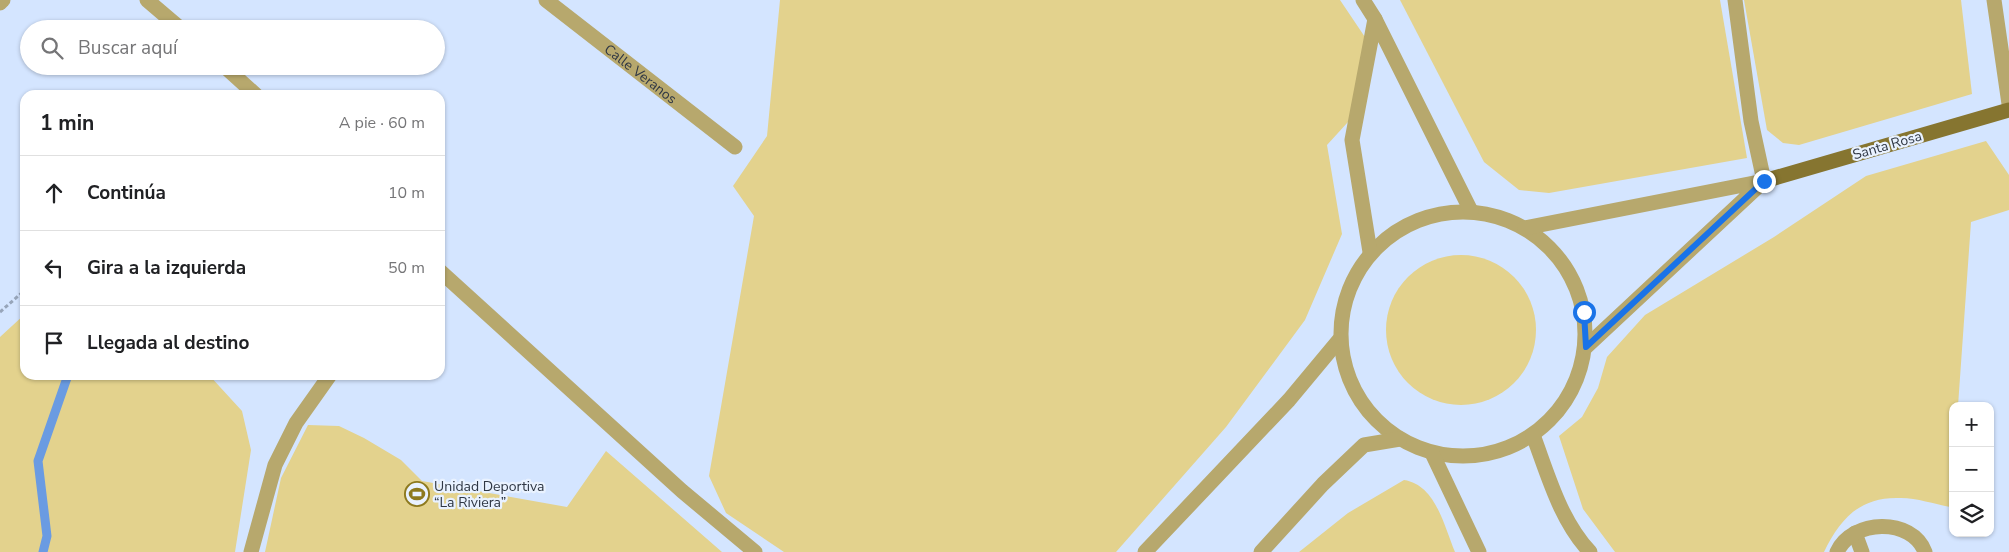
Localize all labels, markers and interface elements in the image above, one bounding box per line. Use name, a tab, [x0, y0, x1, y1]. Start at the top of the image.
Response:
search box	[20, 20, 445, 75]
icon: search	[38, 34, 66, 62]
text: Buscar aquí	[78, 35, 177, 61]
street label: Calle Veranos	[600, 40, 681, 108]
text: 1 min	[40, 109, 94, 137]
text: A pie · 60 m	[339, 112, 425, 134]
street label: Santa Rosa	[1850, 127, 1924, 164]
route end	[1753, 170, 1776, 193]
icon: ahead	[40, 179, 68, 207]
text: Continúa	[87, 180, 166, 206]
text: 10 m	[388, 182, 425, 204]
icon: left	[40, 254, 68, 282]
text: Gira a la izquierda	[87, 255, 246, 281]
text: 50 m	[388, 257, 425, 279]
route start	[1573, 301, 1596, 324]
icon: arrive	[40, 329, 68, 357]
text: Llegada al destino	[87, 330, 249, 356]
map controls	[1949, 402, 1994, 537]
button: +	[1949, 402, 1994, 447]
button: −	[1949, 447, 1994, 492]
place label: Unidad Deportiva “La Riviera”	[434, 477, 545, 512]
sports icon: Unidad Deportiva “La Riviera”	[404, 481, 430, 507]
button: layers	[1949, 492, 1994, 537]

